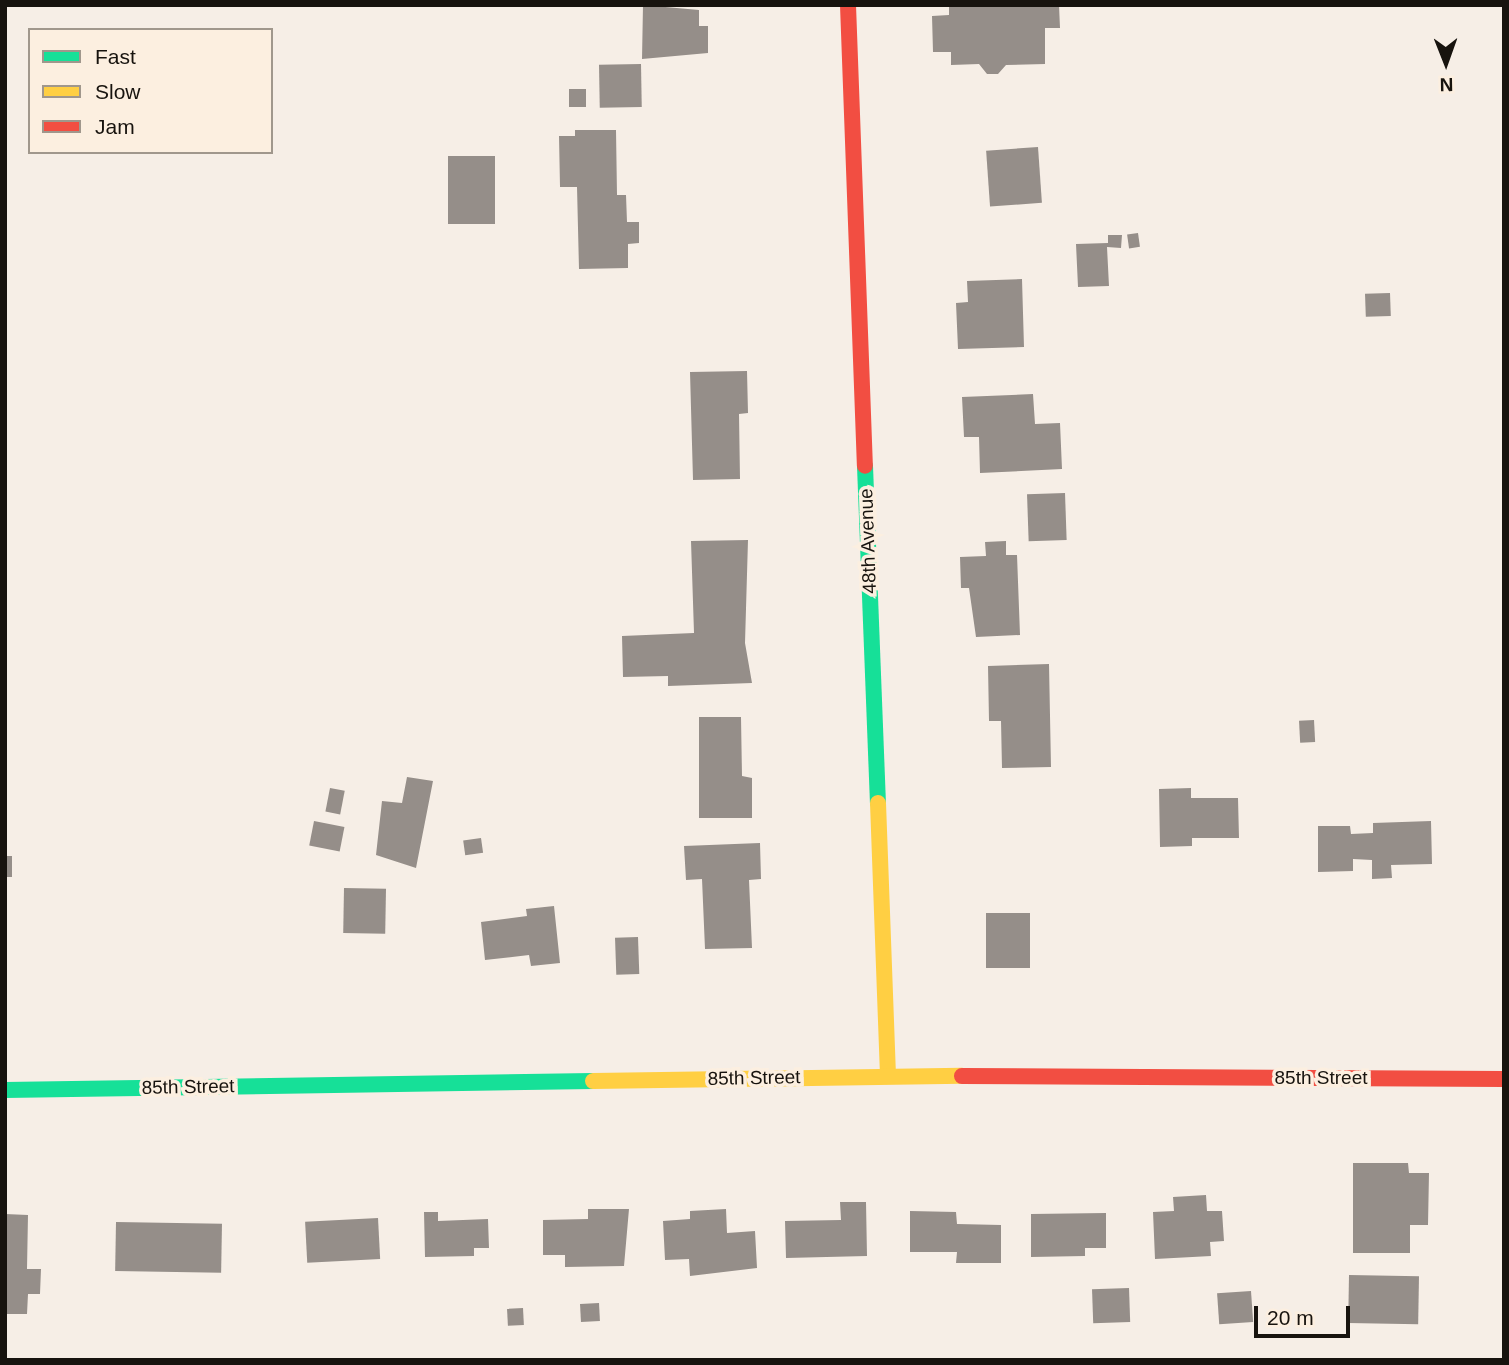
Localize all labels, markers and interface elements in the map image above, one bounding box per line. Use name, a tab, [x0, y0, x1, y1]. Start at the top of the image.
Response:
legend	[28, 28, 273, 154]
north arrow	[1411, 28, 1481, 98]
text: Fast	[95, 45, 136, 68]
text: N	[1439, 74, 1453, 95]
text: Slow	[95, 80, 141, 103]
text: Jam	[95, 115, 135, 138]
street label: 48th Avenue	[855, 487, 881, 595]
street label: 85th Street	[707, 1066, 801, 1090]
street label: 85th Street	[1275, 1067, 1367, 1089]
street label: 85th Street	[141, 1075, 235, 1099]
scale bar	[1257, 1292, 1353, 1336]
text: 20 m	[1267, 1306, 1314, 1329]

